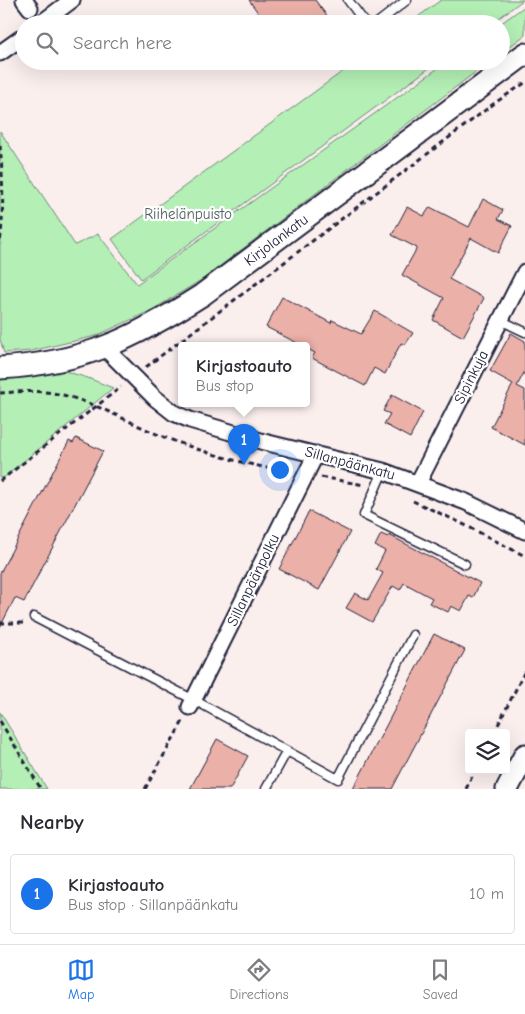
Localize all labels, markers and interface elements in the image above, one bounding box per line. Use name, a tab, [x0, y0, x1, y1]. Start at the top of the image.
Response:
search box	[15, 15, 510, 70]
icon: search	[33, 29, 61, 57]
text: Search here	[73, 32, 172, 54]
park label: Riihelänpuisto	[144, 205, 232, 223]
street label: Kirjolankatu	[241, 210, 311, 270]
popup	[178, 342, 310, 407]
street label: Sipinkuja	[450, 347, 492, 407]
text: Kirjastoauto	[196, 355, 292, 377]
text: Bus stop	[196, 377, 254, 395]
pin: 1	[228, 424, 260, 465]
street label: Sillanpäänkatu	[303, 442, 397, 484]
your location	[267, 457, 293, 483]
street label: Sillanpäänpolku	[223, 531, 283, 629]
map controls	[465, 729, 510, 774]
button: layers	[465, 729, 510, 774]
text: Nearby	[20, 810, 84, 834]
text: Kirjastoauto	[68, 874, 164, 896]
text: 1	[34, 885, 40, 903]
text: 10 m	[469, 885, 504, 903]
text: Bus stop · Sillanpäänkatu	[68, 896, 238, 914]
tab: Map	[67, 956, 95, 1003]
tab: Directions	[229, 956, 289, 1003]
tab: Saved	[423, 956, 458, 1003]

